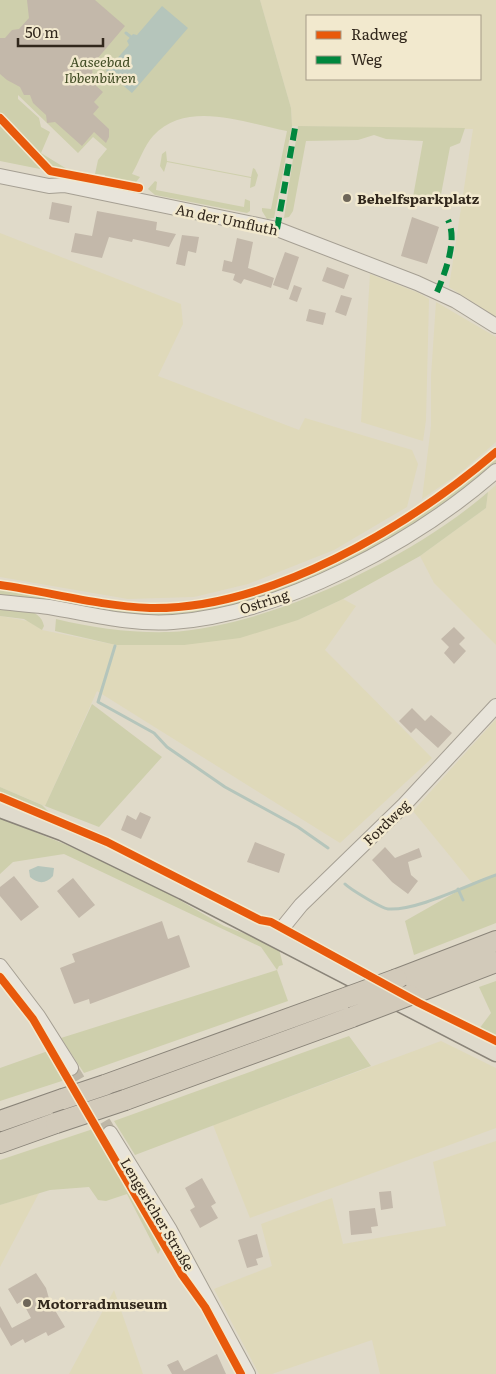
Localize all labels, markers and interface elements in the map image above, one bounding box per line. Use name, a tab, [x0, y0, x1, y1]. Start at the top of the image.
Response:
scale bar	[18, 15, 102, 47]
legend	[306, 15, 481, 80]
text: 50 m	[25, 20, 59, 43]
text: Radweg	[351, 22, 408, 45]
text: Weg	[351, 47, 383, 70]
park label: Aaseebad Ibbenbüren	[64, 51, 137, 87]
place label: Behelfsparkplatz	[357, 188, 480, 208]
marker: Behelfsparkplatz	[341, 192, 353, 204]
street label: An der Umfluth	[174, 198, 280, 240]
street label: Ostring	[237, 584, 291, 618]
street label: Fordweg	[358, 795, 414, 849]
street label: Lengericher Straße	[116, 1154, 200, 1274]
place label: Motorradmuseum	[37, 1293, 168, 1313]
marker: Motorradmuseum	[21, 1297, 33, 1309]

